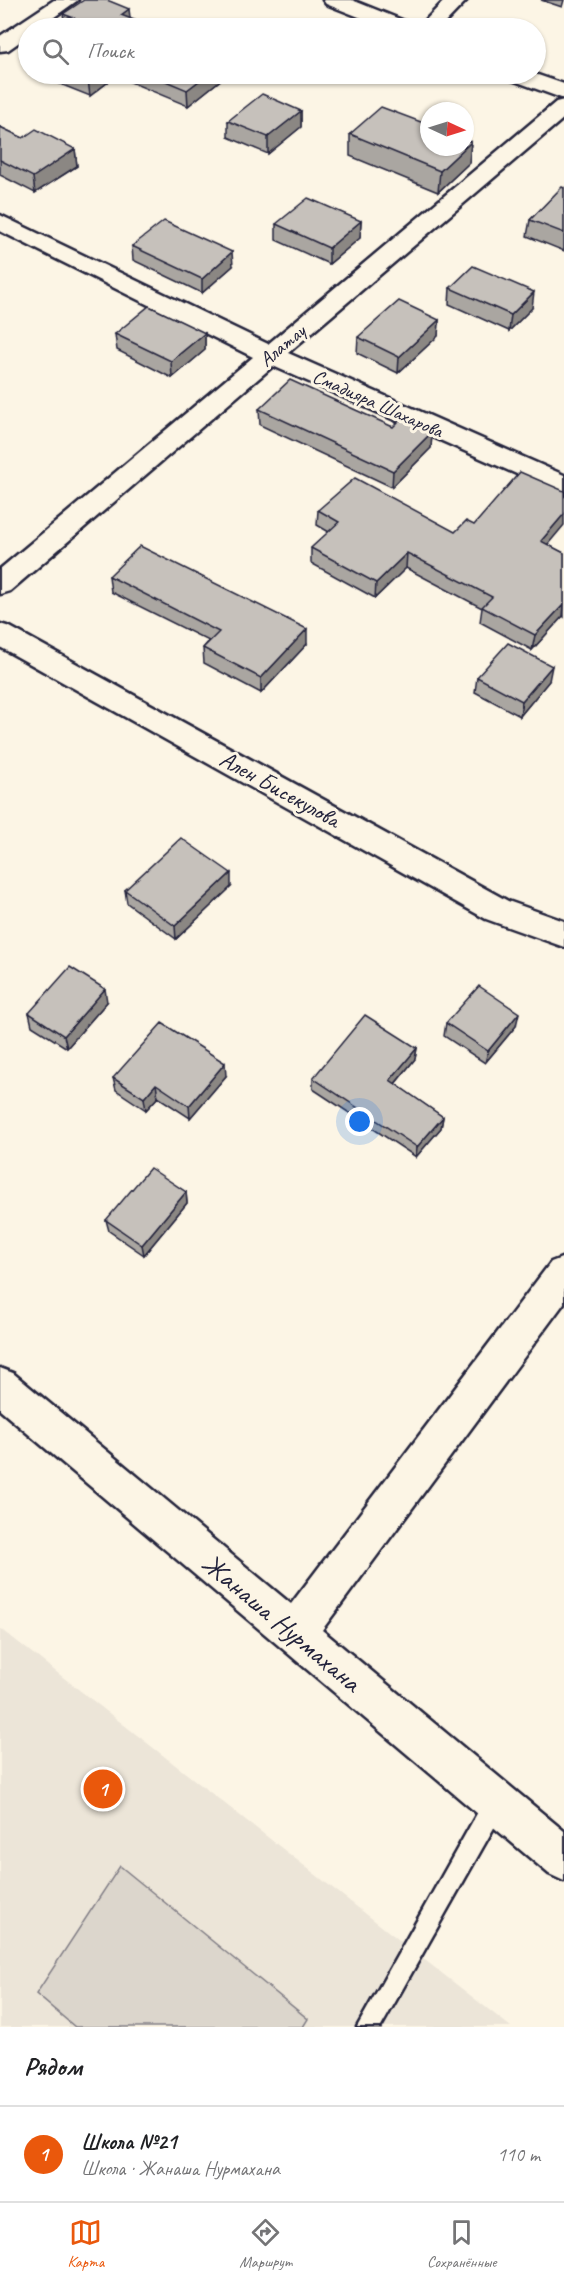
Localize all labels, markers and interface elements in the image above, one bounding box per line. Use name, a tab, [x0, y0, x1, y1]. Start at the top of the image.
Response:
search box	[18, 18, 546, 84]
icon: search	[39, 35, 72, 68]
text: Поиск	[87, 37, 133, 65]
north arrow	[420, 102, 474, 156]
street label: Алатау	[254, 317, 312, 372]
street label: Смадияра Шахарова	[309, 364, 449, 444]
street label: Ален Бисекулова	[215, 744, 347, 835]
your location	[345, 1107, 374, 1136]
street label: Жанаша Нурмахана	[195, 1545, 370, 1700]
pin: 1	[84, 1766, 122, 1812]
text: Рядом	[24, 2050, 82, 2083]
text: Школа №21	[81, 2128, 177, 2156]
text: 1	[39, 2142, 48, 2167]
text: 110 m	[497, 2142, 540, 2167]
text: Школа · Жанаша Нурмахана	[81, 2156, 280, 2181]
tab: Карта	[68, 2216, 104, 2272]
tab: Маршрут	[239, 2216, 292, 2272]
tab: Сохранённые	[427, 2216, 496, 2272]

